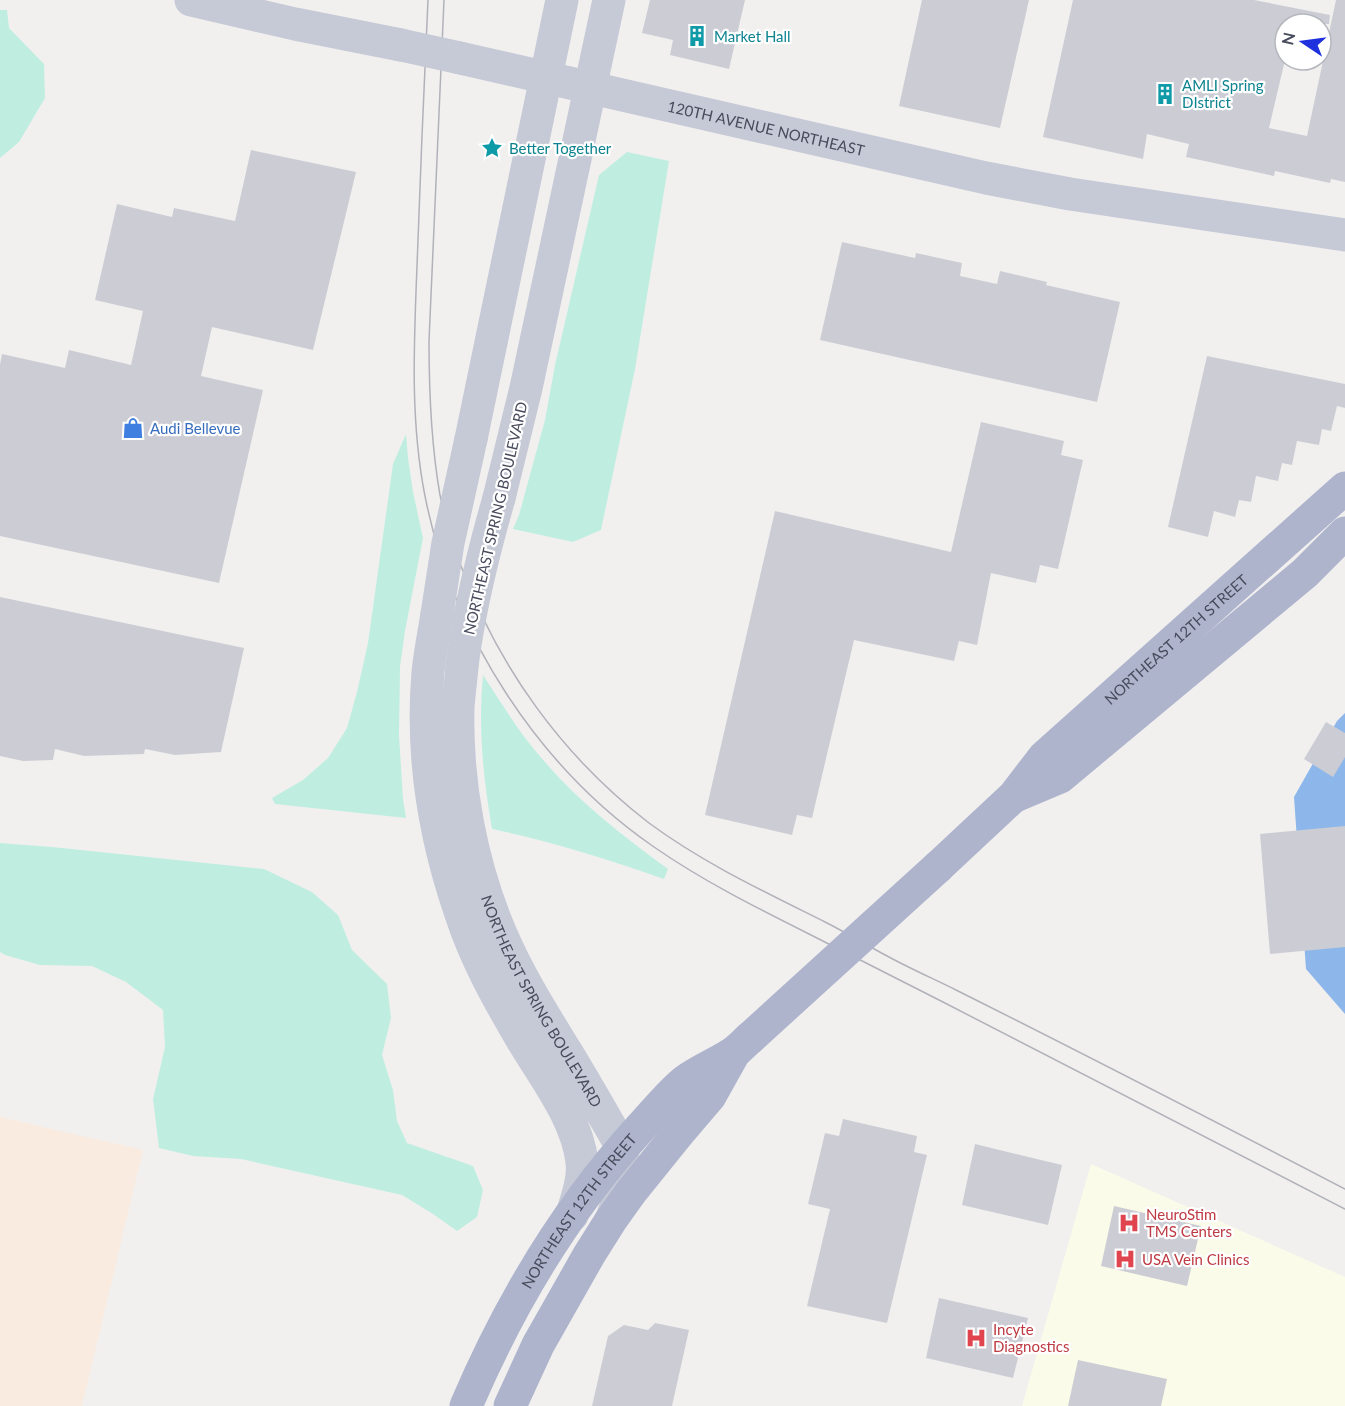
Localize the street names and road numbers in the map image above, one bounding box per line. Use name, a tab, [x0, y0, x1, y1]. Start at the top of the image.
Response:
street label: 120TH AVENUE NORTHEAST	[666, 97, 867, 159]
street label: NORTHEAST SPRING BOULEVARD	[459, 400, 531, 636]
street label: NORTHEAST 12TH STREET	[1100, 570, 1251, 708]
street label: NORTHEAST SPRING BOULEVARD	[478, 893, 606, 1110]
street label: NORTHEAST 12TH STREET	[517, 1130, 640, 1292]

